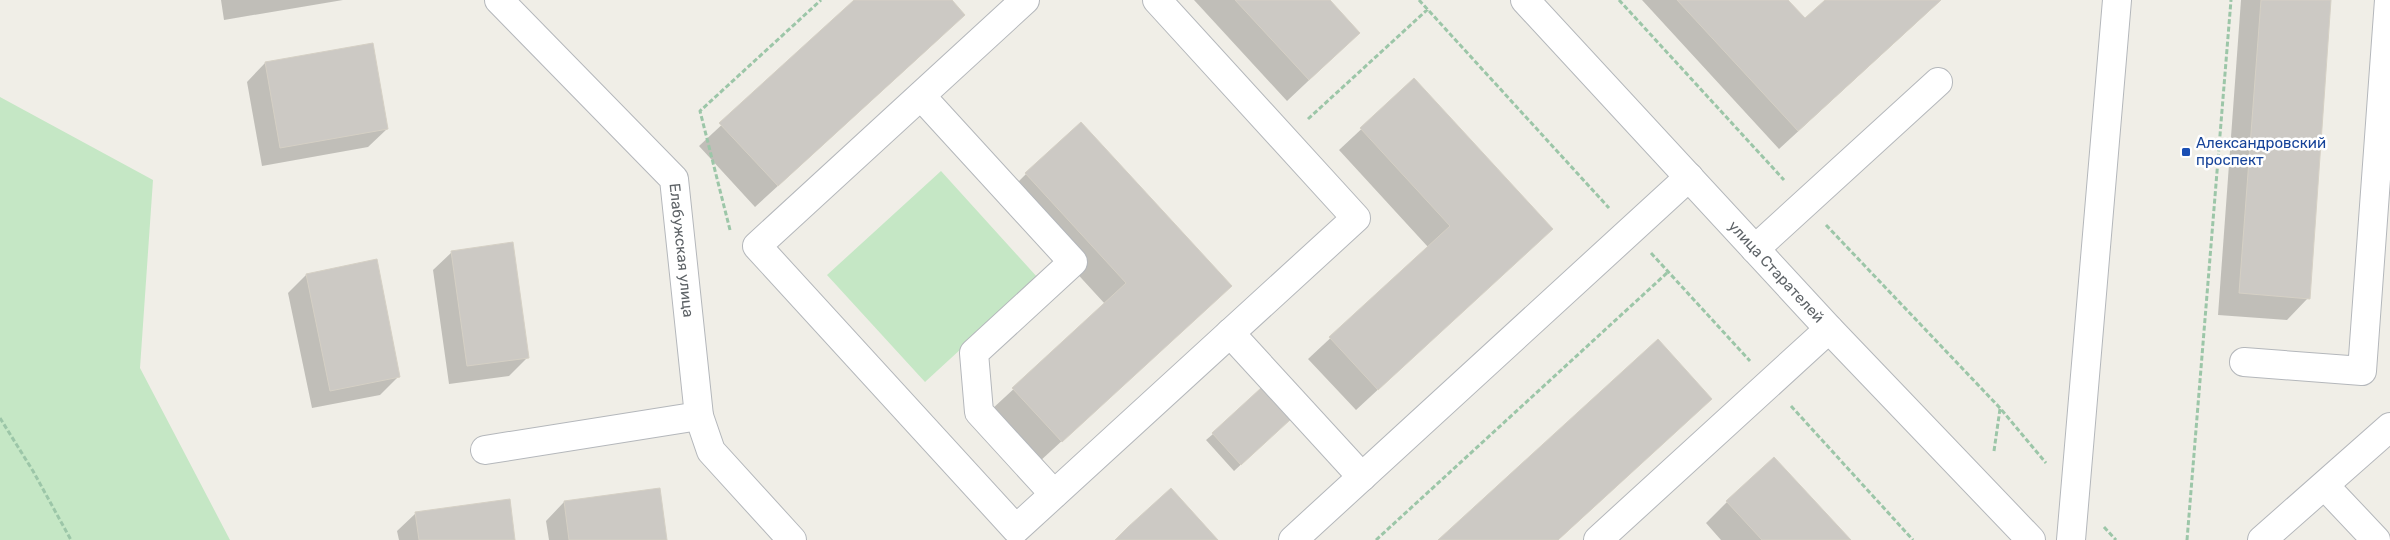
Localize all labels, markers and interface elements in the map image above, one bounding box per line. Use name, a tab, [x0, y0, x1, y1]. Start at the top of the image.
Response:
place label: Александровский проспект	[2196, 134, 2326, 169]
marker: Александровский проспект	[2180, 146, 2192, 158]
street label: Елабужская улица	[666, 182, 698, 318]
street label: улица Старателей	[1725, 217, 1828, 326]

